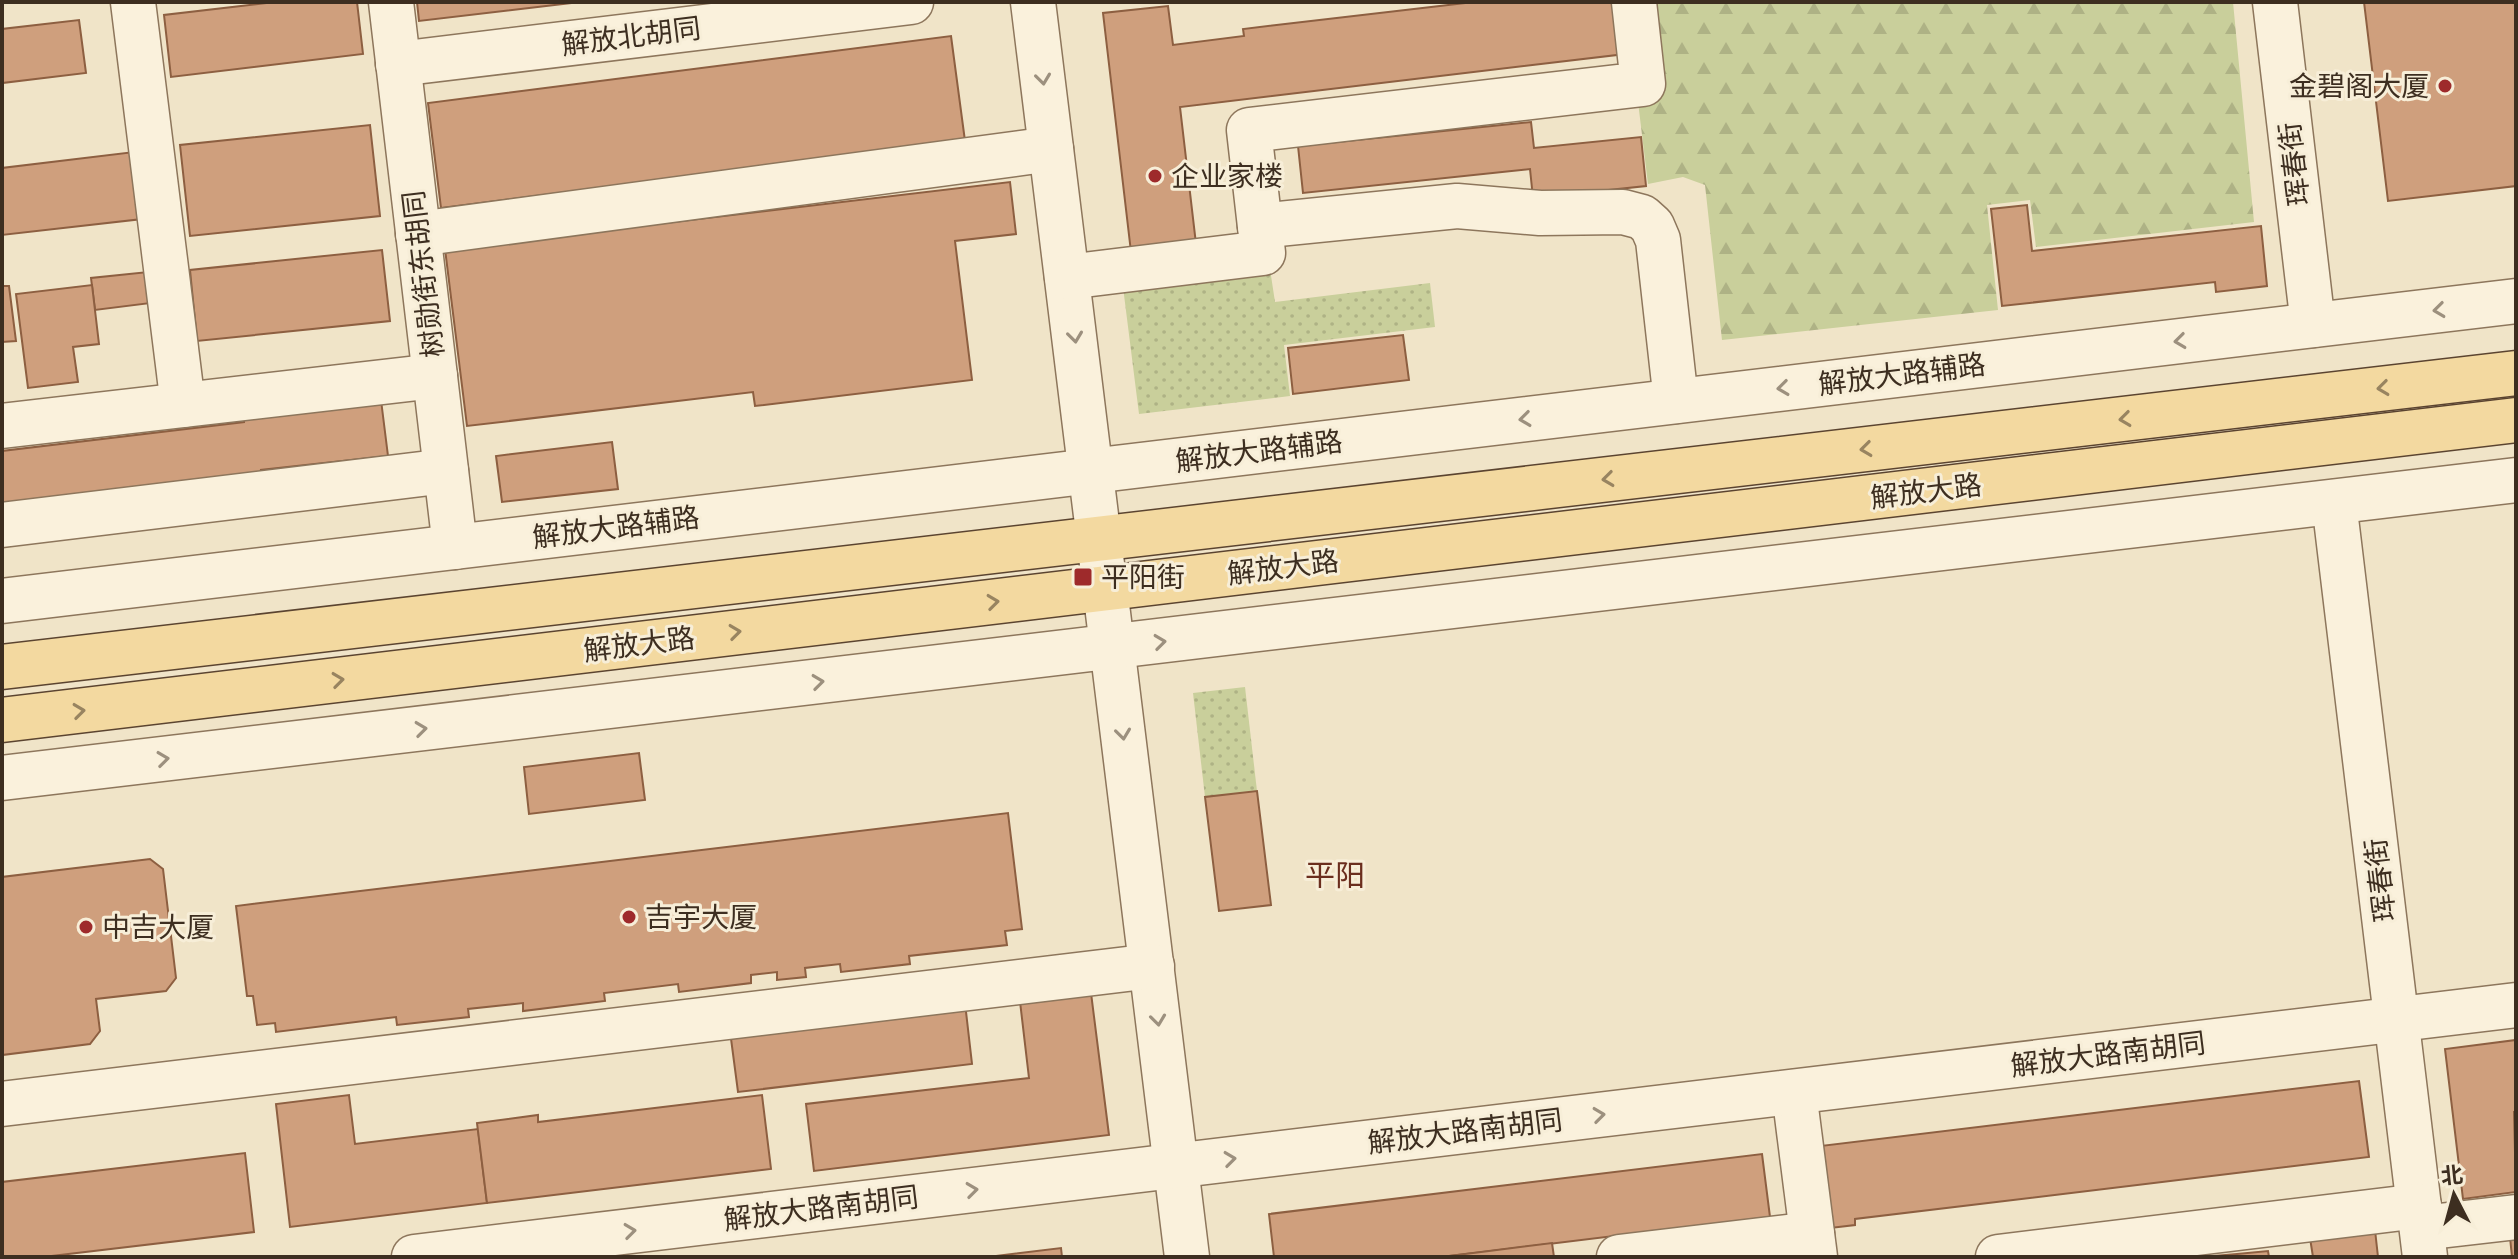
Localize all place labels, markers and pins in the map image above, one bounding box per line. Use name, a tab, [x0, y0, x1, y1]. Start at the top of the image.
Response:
place label: 金碧阁大厦	[2289, 70, 2429, 103]
marker: 金碧阁大厦	[2436, 77, 2454, 95]
place label: 企业家楼	[1171, 160, 1283, 193]
marker: 企业家楼	[1146, 167, 1164, 185]
place label: 平阳街	[1101, 561, 1185, 594]
marker: 平阳街	[1072, 566, 1094, 588]
place label: 吉宇大厦	[645, 901, 757, 934]
marker: 吉宇大厦	[620, 908, 638, 926]
place label: 中吉大厦	[102, 911, 214, 944]
marker: 中吉大厦	[77, 918, 95, 936]

